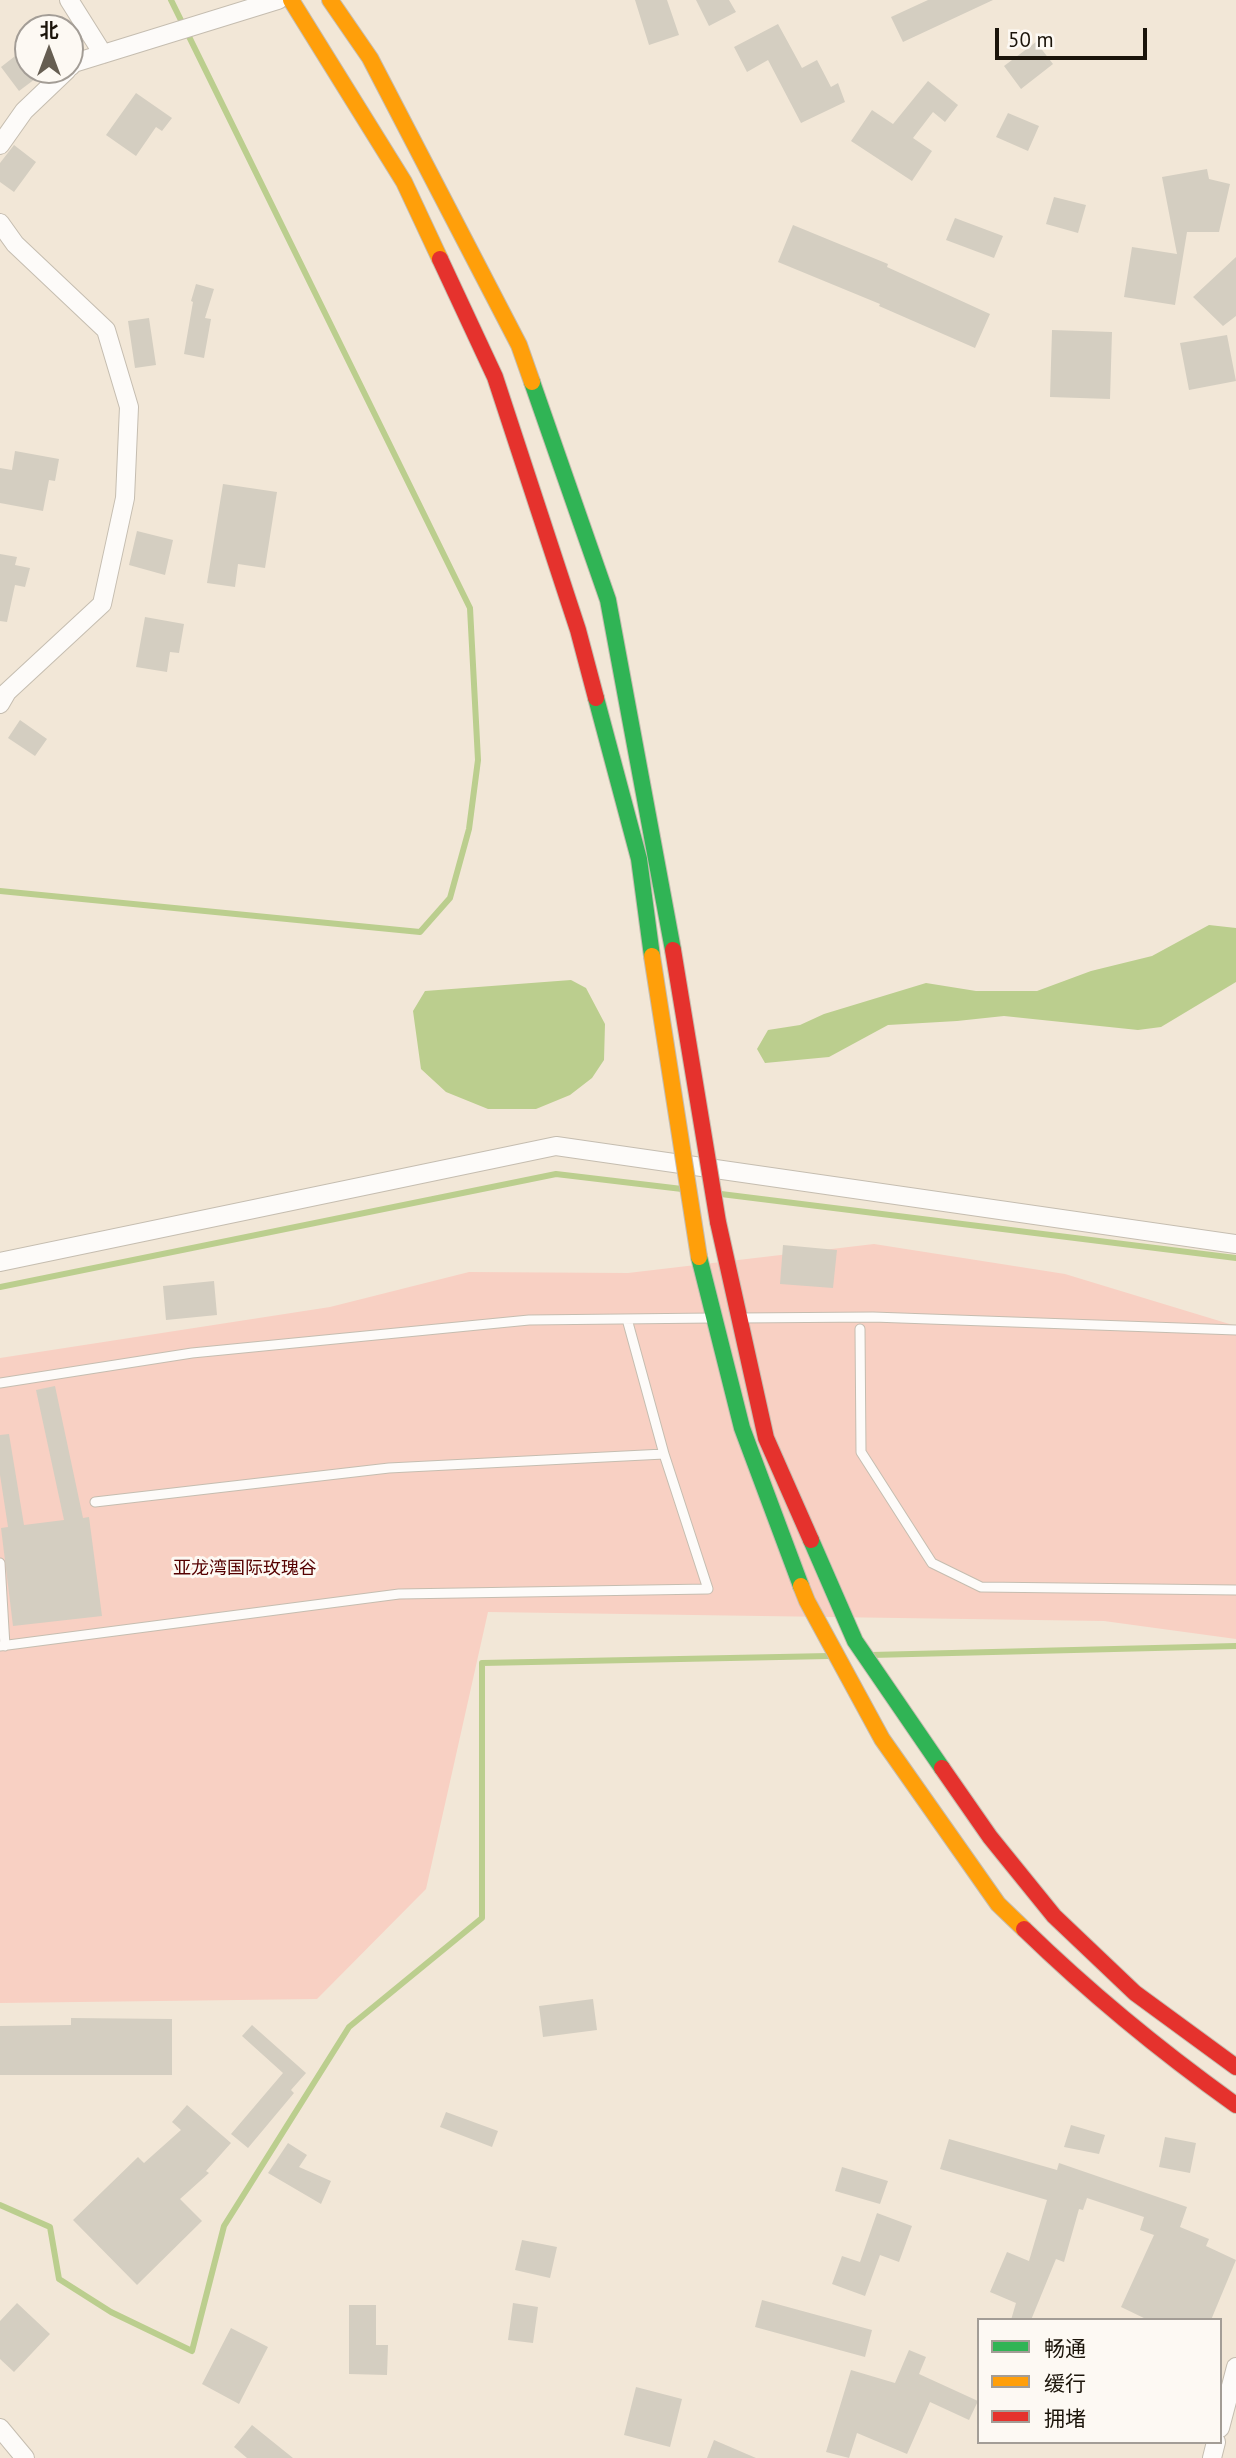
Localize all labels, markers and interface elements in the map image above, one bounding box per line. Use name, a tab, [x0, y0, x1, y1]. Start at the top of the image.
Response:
north arrow	[14, 14, 84, 84]
scale bar	[998, 14, 1150, 58]
text: 北	[39, 18, 59, 42]
text: 50 m	[1008, 26, 1054, 53]
park label: 亚龙湾国际玫瑰谷	[173, 1558, 317, 1580]
legend	[977, 2318, 1222, 2444]
text: 畅通	[1044, 2335, 1086, 2362]
text: 缓行	[1044, 2370, 1086, 2397]
text: 拥堵	[1044, 2405, 1086, 2432]

